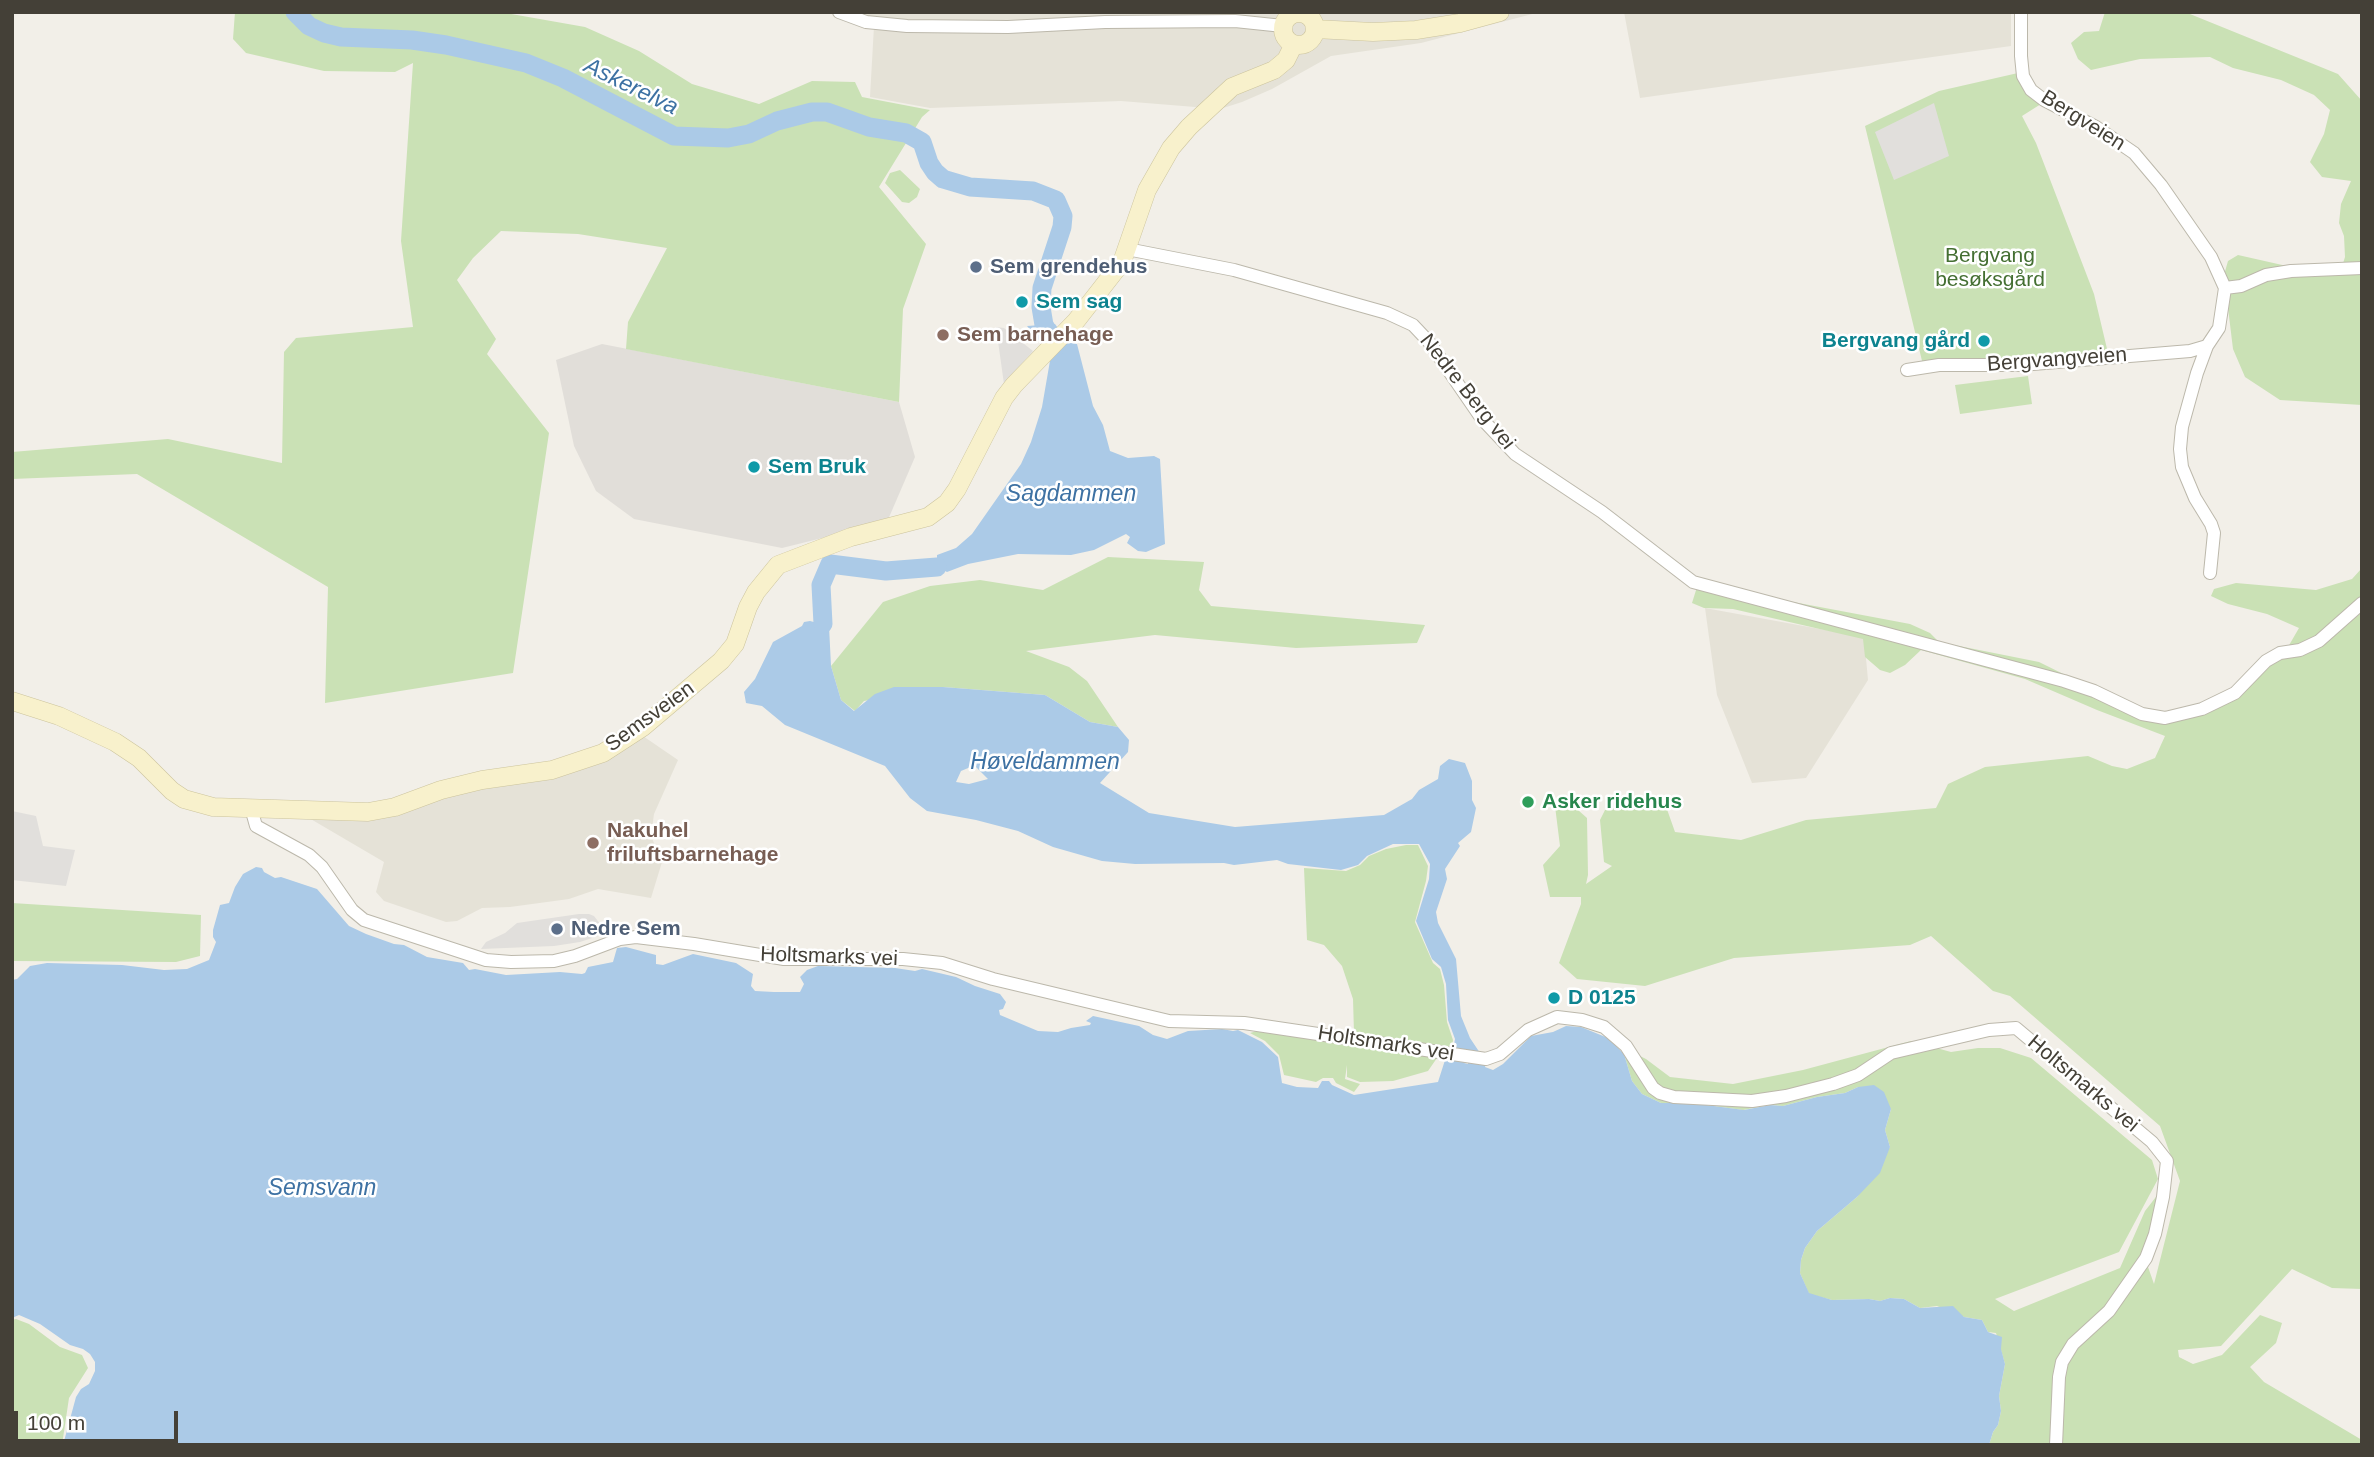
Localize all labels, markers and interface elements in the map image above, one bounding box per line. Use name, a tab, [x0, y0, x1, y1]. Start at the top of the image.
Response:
water label: Askerelva	[580, 52, 682, 122]
street label: Bergveien	[2036, 85, 2130, 157]
park label: Bergvang besøksgård	[1935, 243, 2045, 293]
place label: Sem grendehus	[990, 254, 1148, 280]
marker: Sem grendehus	[968, 259, 984, 275]
place label: Sem sag	[1036, 289, 1122, 315]
marker: Sem sag	[1014, 294, 1030, 310]
place label: Sem barnehage	[957, 322, 1113, 348]
marker: Sem barnehage	[935, 327, 951, 343]
place label: Bergvang gård	[1822, 328, 1970, 354]
street label: Nedre Berg vei	[1414, 329, 1520, 455]
marker: Bergvang gård	[1976, 333, 1992, 349]
street label: Bergvangveien	[1986, 343, 2128, 377]
place label: Sem Bruk	[768, 454, 866, 480]
marker: Sem Bruk	[746, 459, 762, 475]
water label: Sagdammen	[1006, 481, 1136, 509]
street label: Semsveien	[601, 676, 699, 758]
water label: Høveldammen	[970, 749, 1120, 777]
place label: Asker ridehus	[1542, 789, 1682, 815]
marker: Asker ridehus	[1520, 794, 1536, 810]
place label: Nakuhel friluftsbarnehage	[607, 818, 779, 868]
marker: Nakuhel friluftsbarnehage	[585, 835, 601, 851]
place label: Nedre Sem	[571, 916, 681, 942]
marker: Nedre Sem	[549, 921, 565, 937]
street label: Holtsmarks vei	[760, 942, 898, 972]
place label: D 0125	[1568, 985, 1636, 1011]
marker: D 0125	[1546, 990, 1562, 1006]
street label: Holtsmarks vei	[1316, 1021, 1456, 1067]
street label: Holtsmarks vei	[2022, 1030, 2144, 1138]
water label: Semsvann	[268, 1175, 376, 1203]
scale bar	[18, 1398, 182, 1442]
text: 100 m	[27, 1411, 85, 1434]

